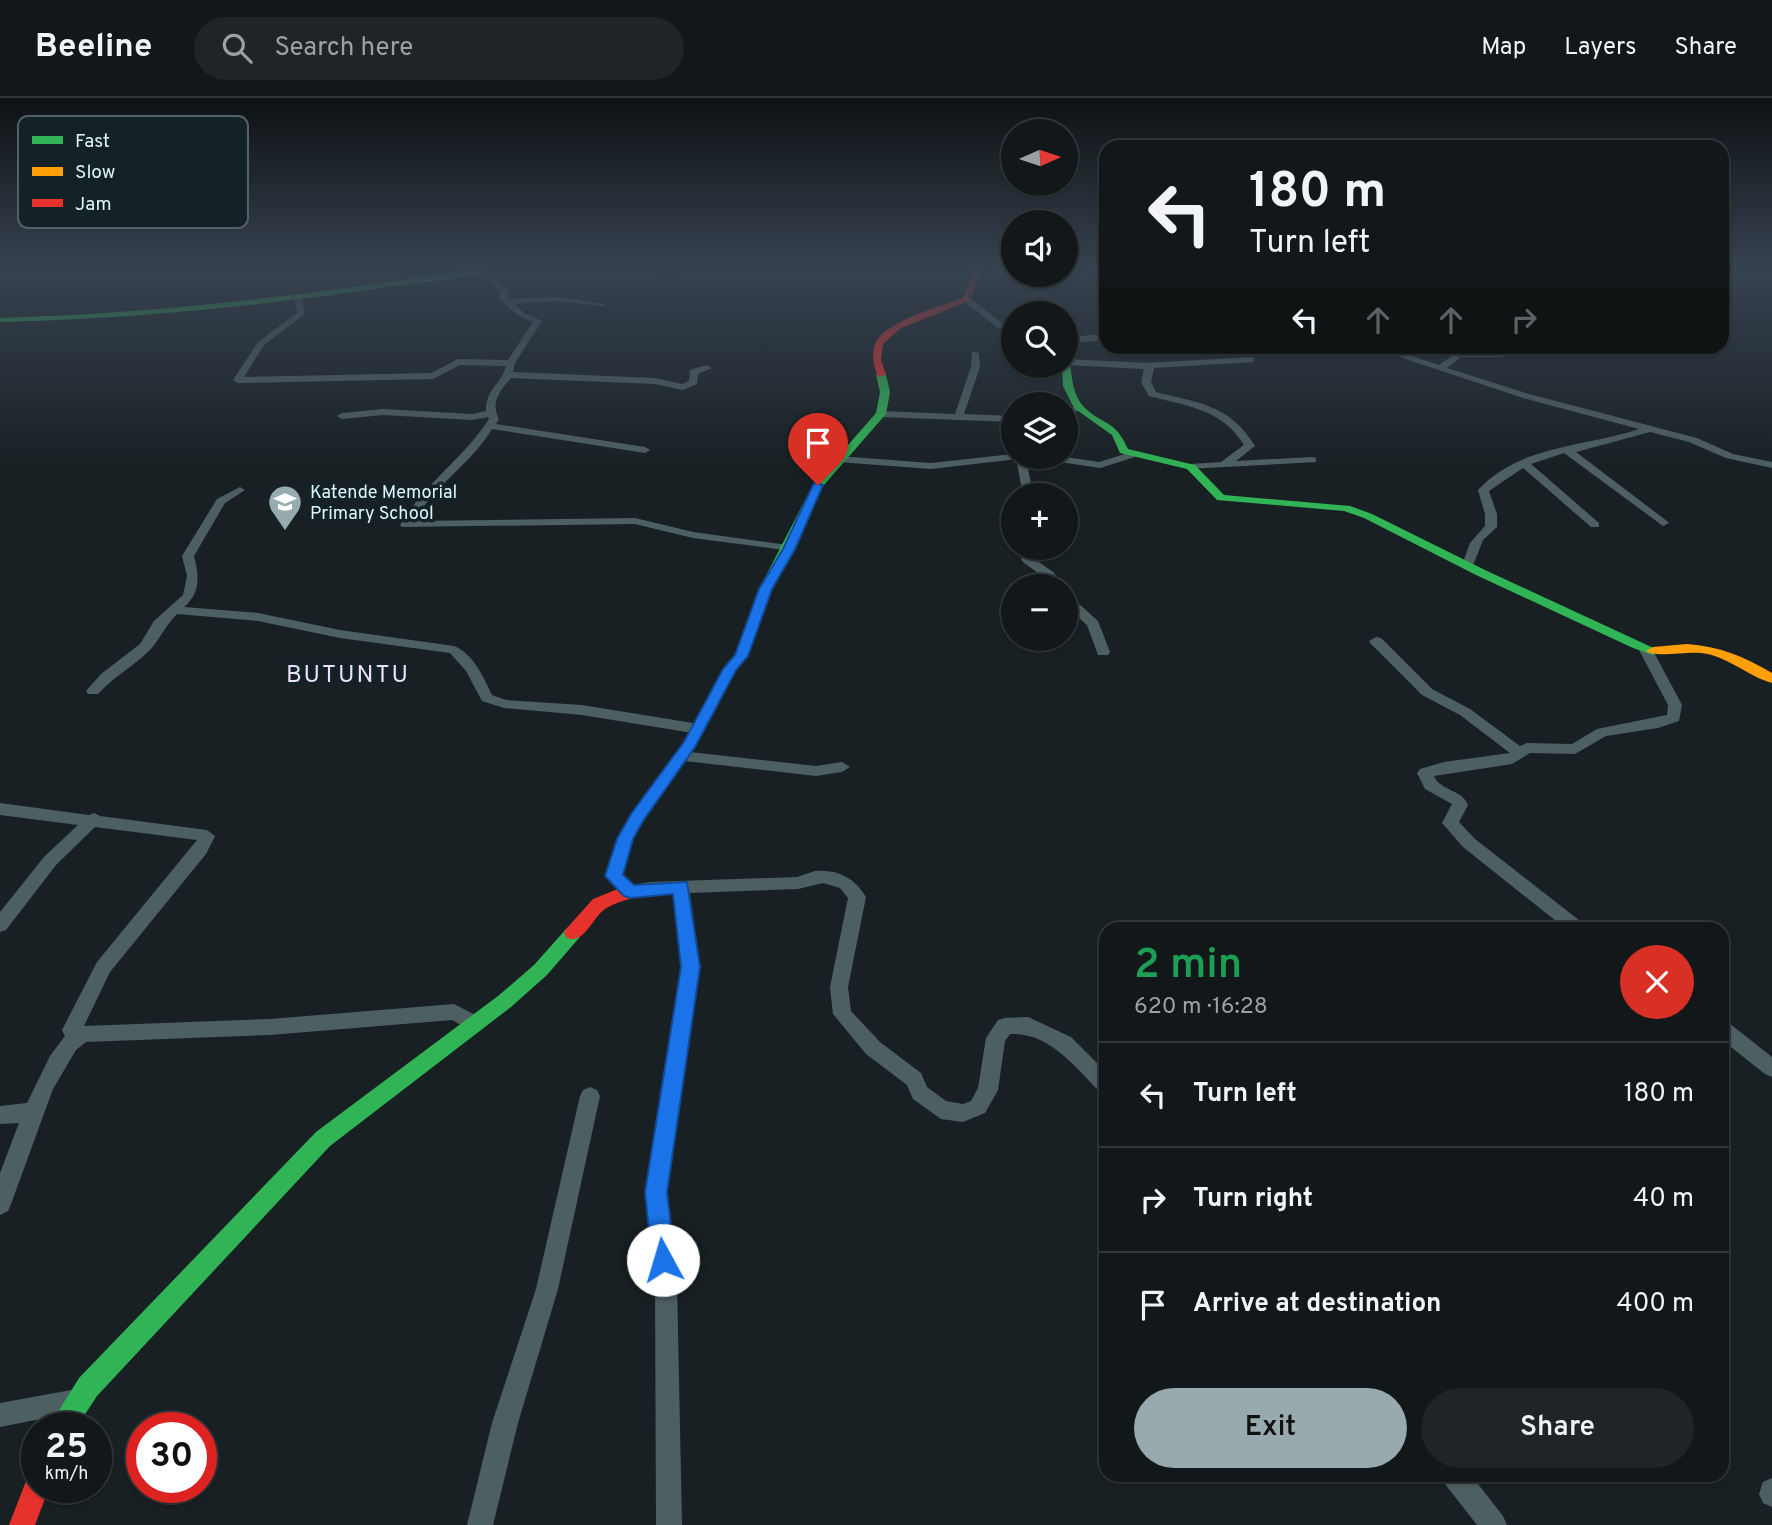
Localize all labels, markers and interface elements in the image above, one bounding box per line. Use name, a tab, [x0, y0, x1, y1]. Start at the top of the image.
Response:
search box	[194, 17, 684, 80]
text: Beeline	[35, 27, 152, 69]
icon: search	[218, 29, 256, 67]
text: Search here	[274, 32, 413, 65]
text: Map	[1481, 33, 1526, 63]
text: Layers	[1564, 33, 1636, 63]
text: Share	[1674, 33, 1737, 63]
legend	[18, 116, 248, 228]
north arrow	[1001, 119, 1078, 196]
map controls	[1001, 119, 1078, 651]
text: Fast	[75, 130, 110, 154]
text: Slow	[75, 161, 115, 185]
text: 180 m	[1249, 163, 1386, 225]
icon: left	[1134, 168, 1225, 259]
text: Jam	[75, 193, 112, 217]
button: sound	[1001, 210, 1078, 287]
text: Turn left	[1249, 224, 1370, 264]
button: search	[1001, 301, 1078, 378]
icon: left	[1286, 301, 1324, 339]
icon: ahead	[1359, 301, 1397, 339]
icon: ahead	[1432, 301, 1470, 339]
icon: right	[1505, 301, 1543, 339]
button: layers	[1001, 392, 1078, 469]
pin	[788, 413, 848, 485]
icon: arrive	[799, 424, 837, 462]
place label: Katende Memorial Primary School	[310, 482, 457, 526]
school or university icon: Katende Memorial Primary School	[266, 483, 304, 532]
button: +	[1001, 483, 1078, 560]
button: −	[1001, 574, 1078, 651]
district label: BUTUNTU	[286, 661, 410, 691]
text: 2 min	[1134, 940, 1242, 993]
button: close	[1620, 945, 1694, 1019]
text: 620 m · 16:28	[1134, 993, 1268, 1022]
icon: left	[1134, 1076, 1172, 1114]
text: Turn left	[1193, 1078, 1297, 1111]
text: 180 m	[1624, 1078, 1694, 1111]
icon: right	[1134, 1181, 1172, 1219]
text: Turn right	[1193, 1183, 1313, 1216]
text: 40 m	[1633, 1183, 1694, 1216]
position arrow	[626, 1223, 700, 1297]
icon: arrive	[1134, 1286, 1172, 1324]
text: Arrive at destination	[1193, 1288, 1441, 1321]
text: 400 m	[1617, 1288, 1694, 1321]
button: Exit	[1134, 1388, 1407, 1468]
button: Share	[1421, 1388, 1694, 1468]
speed limit sign: 30	[126, 1412, 217, 1503]
text: 25	[45, 1426, 88, 1470]
text: km/h	[45, 1463, 88, 1486]

